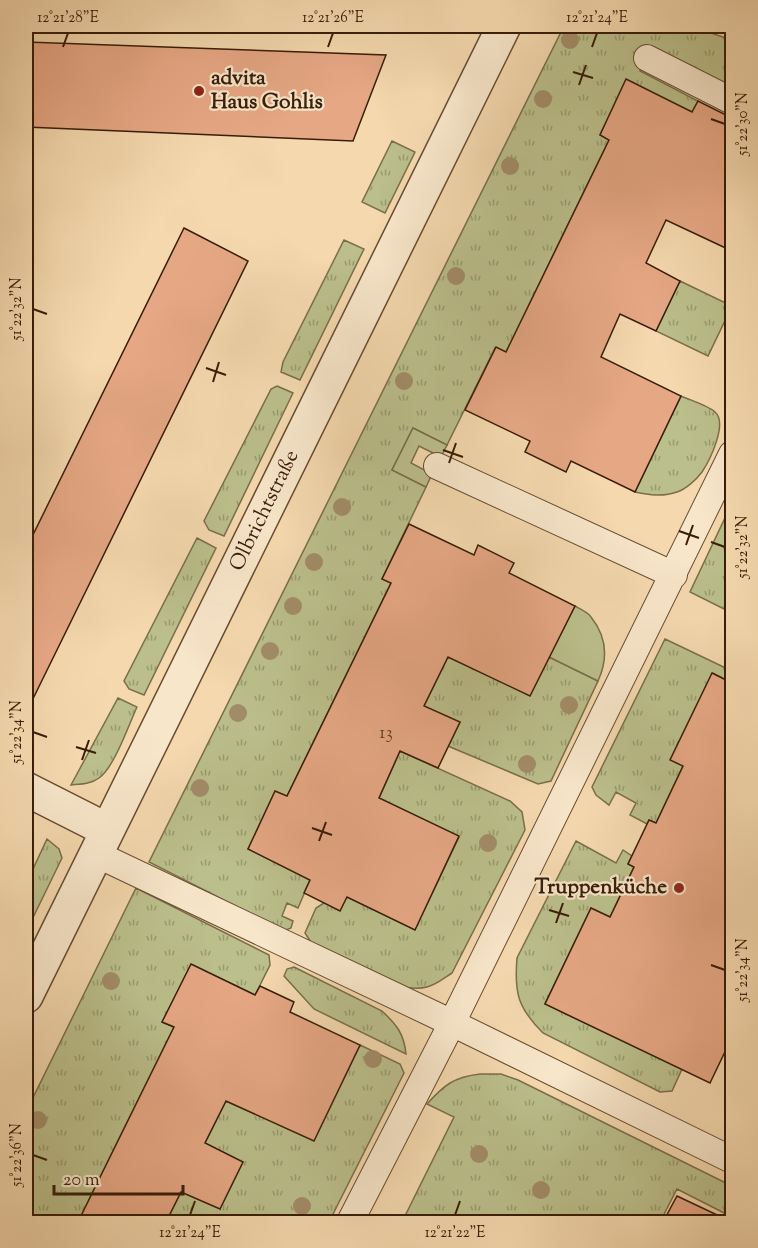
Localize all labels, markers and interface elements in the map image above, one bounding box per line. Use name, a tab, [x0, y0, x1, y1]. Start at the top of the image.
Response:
text: 12°21'28"E	[37, 8, 99, 29]
text: 12°21'26"E	[302, 8, 364, 29]
text: 12°21'24"E	[566, 8, 628, 29]
place label: advita Haus Gohlis	[211, 64, 323, 118]
marker: advita Haus Gohlis	[192, 84, 206, 98]
text: 51°22'30"N	[733, 92, 754, 157]
text: 51°22'32"N	[7, 278, 28, 341]
street label: Olbrichtstraße	[223, 445, 307, 577]
text: 51°22'32"N	[733, 516, 754, 579]
text: 51°22'34"N	[7, 700, 28, 765]
house number: 13	[379, 721, 393, 747]
place label: Truppenküche	[534, 873, 667, 903]
marker: Truppenküche	[672, 881, 686, 895]
text: 51°22'34"N	[733, 938, 754, 1003]
text: 51°22'36"N	[7, 1123, 28, 1188]
scale bar	[54, 1158, 183, 1196]
text: 20 m	[63, 1168, 100, 1194]
text: 12°21'24"E	[159, 1223, 221, 1244]
text: 12°21'22"E	[425, 1223, 485, 1244]

